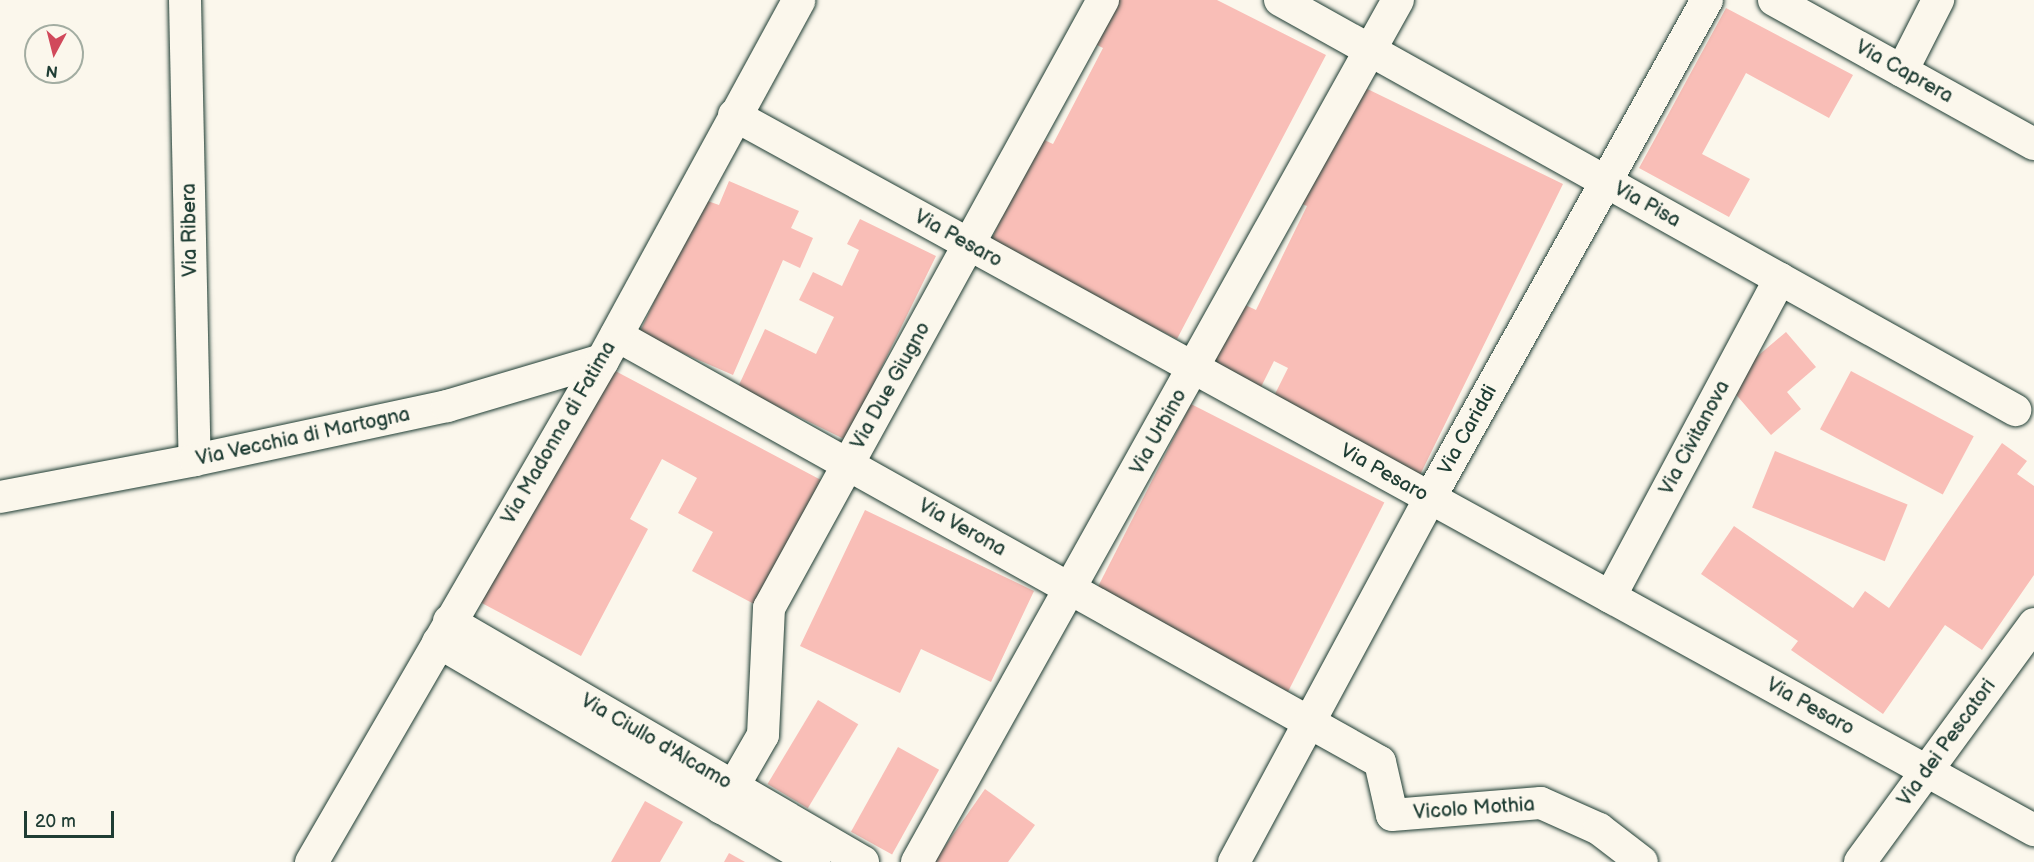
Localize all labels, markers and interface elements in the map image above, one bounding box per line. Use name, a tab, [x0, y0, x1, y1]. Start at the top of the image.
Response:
north arrow	[24, 24, 84, 84]
street label: Via Caprera	[1851, 35, 1957, 109]
text: N	[45, 60, 59, 81]
street label: Via Pisa	[1610, 177, 1684, 233]
street label: Via Ribera	[177, 183, 203, 277]
street label: Via Pesaro	[910, 205, 1006, 273]
street label: Via Due Giugno	[846, 318, 936, 454]
street label: Via Madonna di Fatima	[497, 337, 621, 529]
street label: Via Civitanova	[1655, 377, 1735, 499]
street label: Via Cariddi	[1434, 381, 1502, 479]
street label: Via Urbino	[1126, 385, 1192, 479]
street label: Via Vecchia di Martogna	[194, 403, 412, 471]
street label: Via Pesaro	[1336, 439, 1432, 507]
street label: Via Verona	[914, 494, 1010, 562]
street label: Via Pesaro	[1762, 673, 1858, 741]
street label: Via dei Pescatori	[1893, 675, 2001, 811]
street label: Via Ciullo d'Alcamo	[576, 689, 736, 795]
street label: Vicolo Mothia	[1412, 793, 1536, 825]
scale bar	[27, 799, 117, 837]
text: 20 m	[35, 811, 76, 832]

